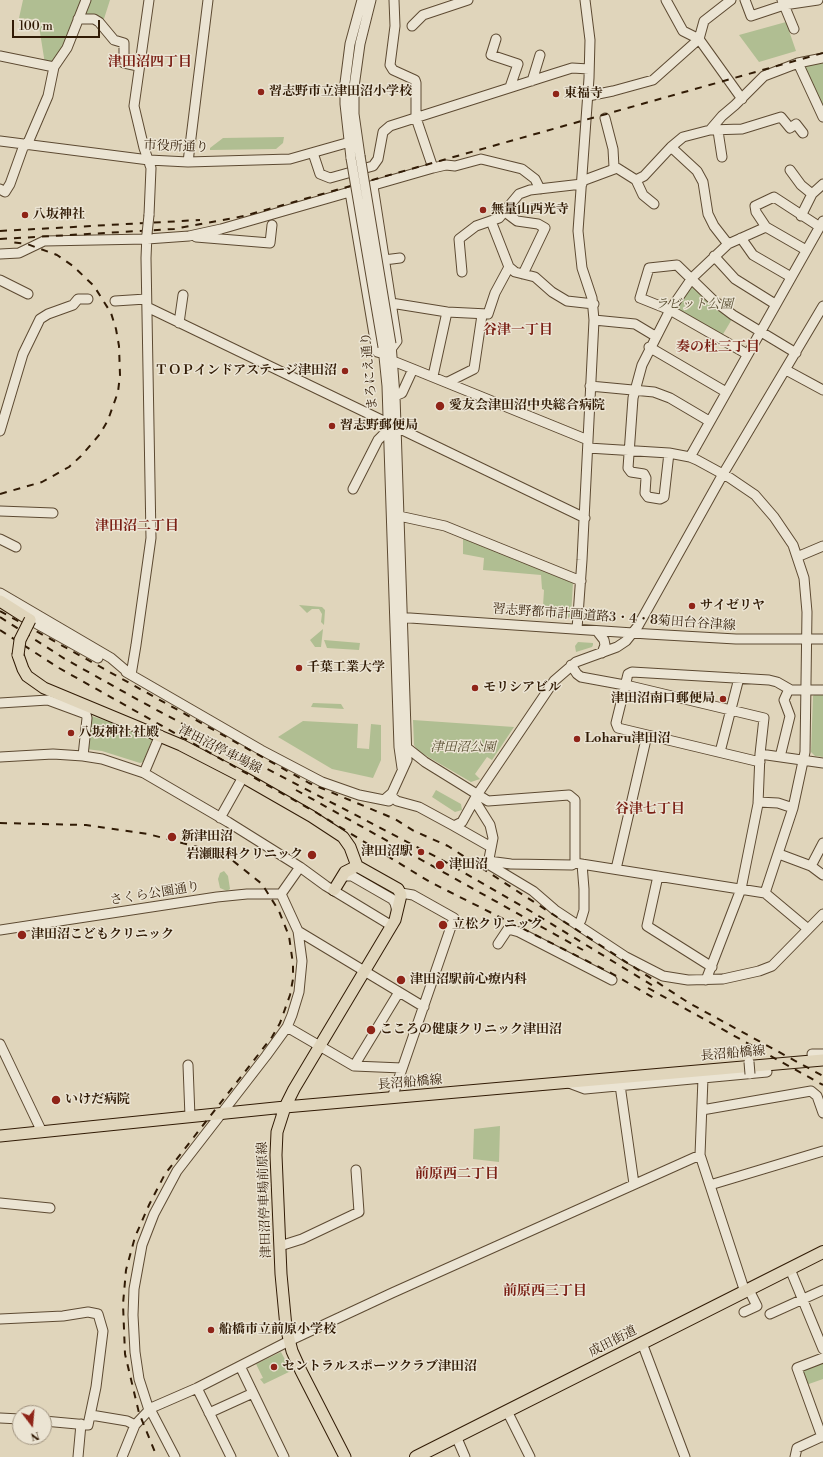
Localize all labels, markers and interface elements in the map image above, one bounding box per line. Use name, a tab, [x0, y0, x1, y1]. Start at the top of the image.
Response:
scale bar	[14, 12, 102, 38]
text: 100 m	[19, 19, 53, 34]
district label: 津田沼四丁目	[108, 55, 192, 71]
place label: 習志野市立津田沼小学校	[269, 84, 412, 100]
place label: 東福寺	[564, 86, 603, 102]
marker: 習志野市立津田沼小学校	[256, 87, 266, 97]
marker: 東福寺	[551, 89, 561, 99]
street label: 市役所通り	[143, 138, 209, 156]
place label: 無量山西光寺	[491, 202, 569, 218]
marker: 無量山西光寺	[478, 205, 488, 215]
place label: 八坂神社	[33, 207, 85, 223]
marker: 八坂神社	[20, 210, 30, 220]
park label: ラビット公園	[655, 297, 733, 313]
district label: 谷津一丁目	[483, 323, 553, 339]
street label: まろにえ通り	[359, 331, 381, 411]
district label: 奏の杜三丁目	[676, 340, 760, 356]
place label: ＴＯＰインドアステージ津田沼	[155, 363, 337, 379]
marker: ＴＯＰインドアステージ津田沼	[340, 366, 350, 376]
place label: 愛友会津田沼中央総合病院	[449, 398, 605, 414]
marker: 愛友会津田沼中央総合病院	[434, 400, 446, 412]
place label: 習志野郵便局	[340, 418, 418, 434]
marker: 習志野郵便局	[327, 421, 337, 431]
district label: 津田沼二丁目	[95, 519, 179, 535]
place label: サイゼリヤ	[700, 598, 765, 614]
marker: サイゼリヤ	[687, 601, 697, 611]
street label: 習志野都市計画道路3・4・8菊田台谷津線	[492, 602, 736, 634]
place label: 千葉工業大学	[307, 660, 385, 676]
marker: 千葉工業大学	[294, 663, 304, 673]
place label: モリシアビル	[483, 680, 561, 696]
marker: モリシアビル	[470, 683, 480, 693]
place label: 津田沼南口郵便局	[611, 691, 715, 707]
marker: 津田沼南口郵便局	[718, 694, 728, 704]
street label: 津田沼停車場線	[176, 722, 264, 778]
place label: 八坂神社 社殿	[79, 725, 159, 741]
marker: 八坂神社 社殿	[66, 728, 76, 738]
place label: Loharu津田沼	[585, 731, 670, 747]
marker: Loharu津田沼	[572, 734, 582, 744]
park label: 津田沼公園	[431, 740, 495, 756]
district label: 谷津七丁目	[615, 802, 685, 818]
place label: 新津田沼	[181, 829, 233, 845]
marker: 新津田沼	[166, 831, 178, 843]
place label: 津田沼駅	[361, 844, 413, 860]
place label: 岩瀬眼科クリニック	[186, 847, 303, 863]
marker: 津田沼駅	[416, 847, 426, 857]
marker: 岩瀬眼科クリニック	[306, 849, 318, 861]
place label: 津田沼	[449, 857, 488, 873]
marker: 津田沼	[434, 859, 446, 871]
street label: さくら公園通り	[109, 879, 201, 909]
place label: 立松クリニック	[452, 917, 543, 933]
marker: 立松クリニック	[437, 919, 449, 931]
place label: 津田沼こどもクリニック	[31, 927, 174, 943]
marker: 津田沼こどもクリニック	[16, 929, 28, 941]
place label: 津田沼駅前心療内科	[410, 972, 527, 988]
marker: 津田沼駅前心療内科	[395, 974, 407, 986]
place label: こころの健康クリニック津田沼	[380, 1022, 562, 1038]
marker: こころの健康クリニック津田沼	[365, 1024, 377, 1036]
street label: 長沼船橋線	[700, 1043, 766, 1065]
street label: 長沼船橋線	[377, 1072, 443, 1094]
place label: いけだ病院	[65, 1092, 130, 1108]
marker: いけだ病院	[50, 1094, 62, 1106]
street label: 津田沼停車場前原線	[255, 1141, 275, 1259]
district label: 前原西二丁目	[415, 1167, 499, 1183]
district label: 前原西三丁目	[503, 1284, 587, 1300]
place label: 船橋市立前原小学校	[219, 1322, 336, 1338]
street label: 成田街道	[586, 1323, 640, 1361]
marker: 船橋市立前原小学校	[206, 1325, 216, 1335]
place label: セントラルスポーツクラブ津田沼	[282, 1359, 477, 1375]
marker: セントラルスポーツクラブ津田沼	[269, 1362, 279, 1372]
north arrow	[12, 1405, 52, 1445]
text: N	[29, 1428, 41, 1444]

